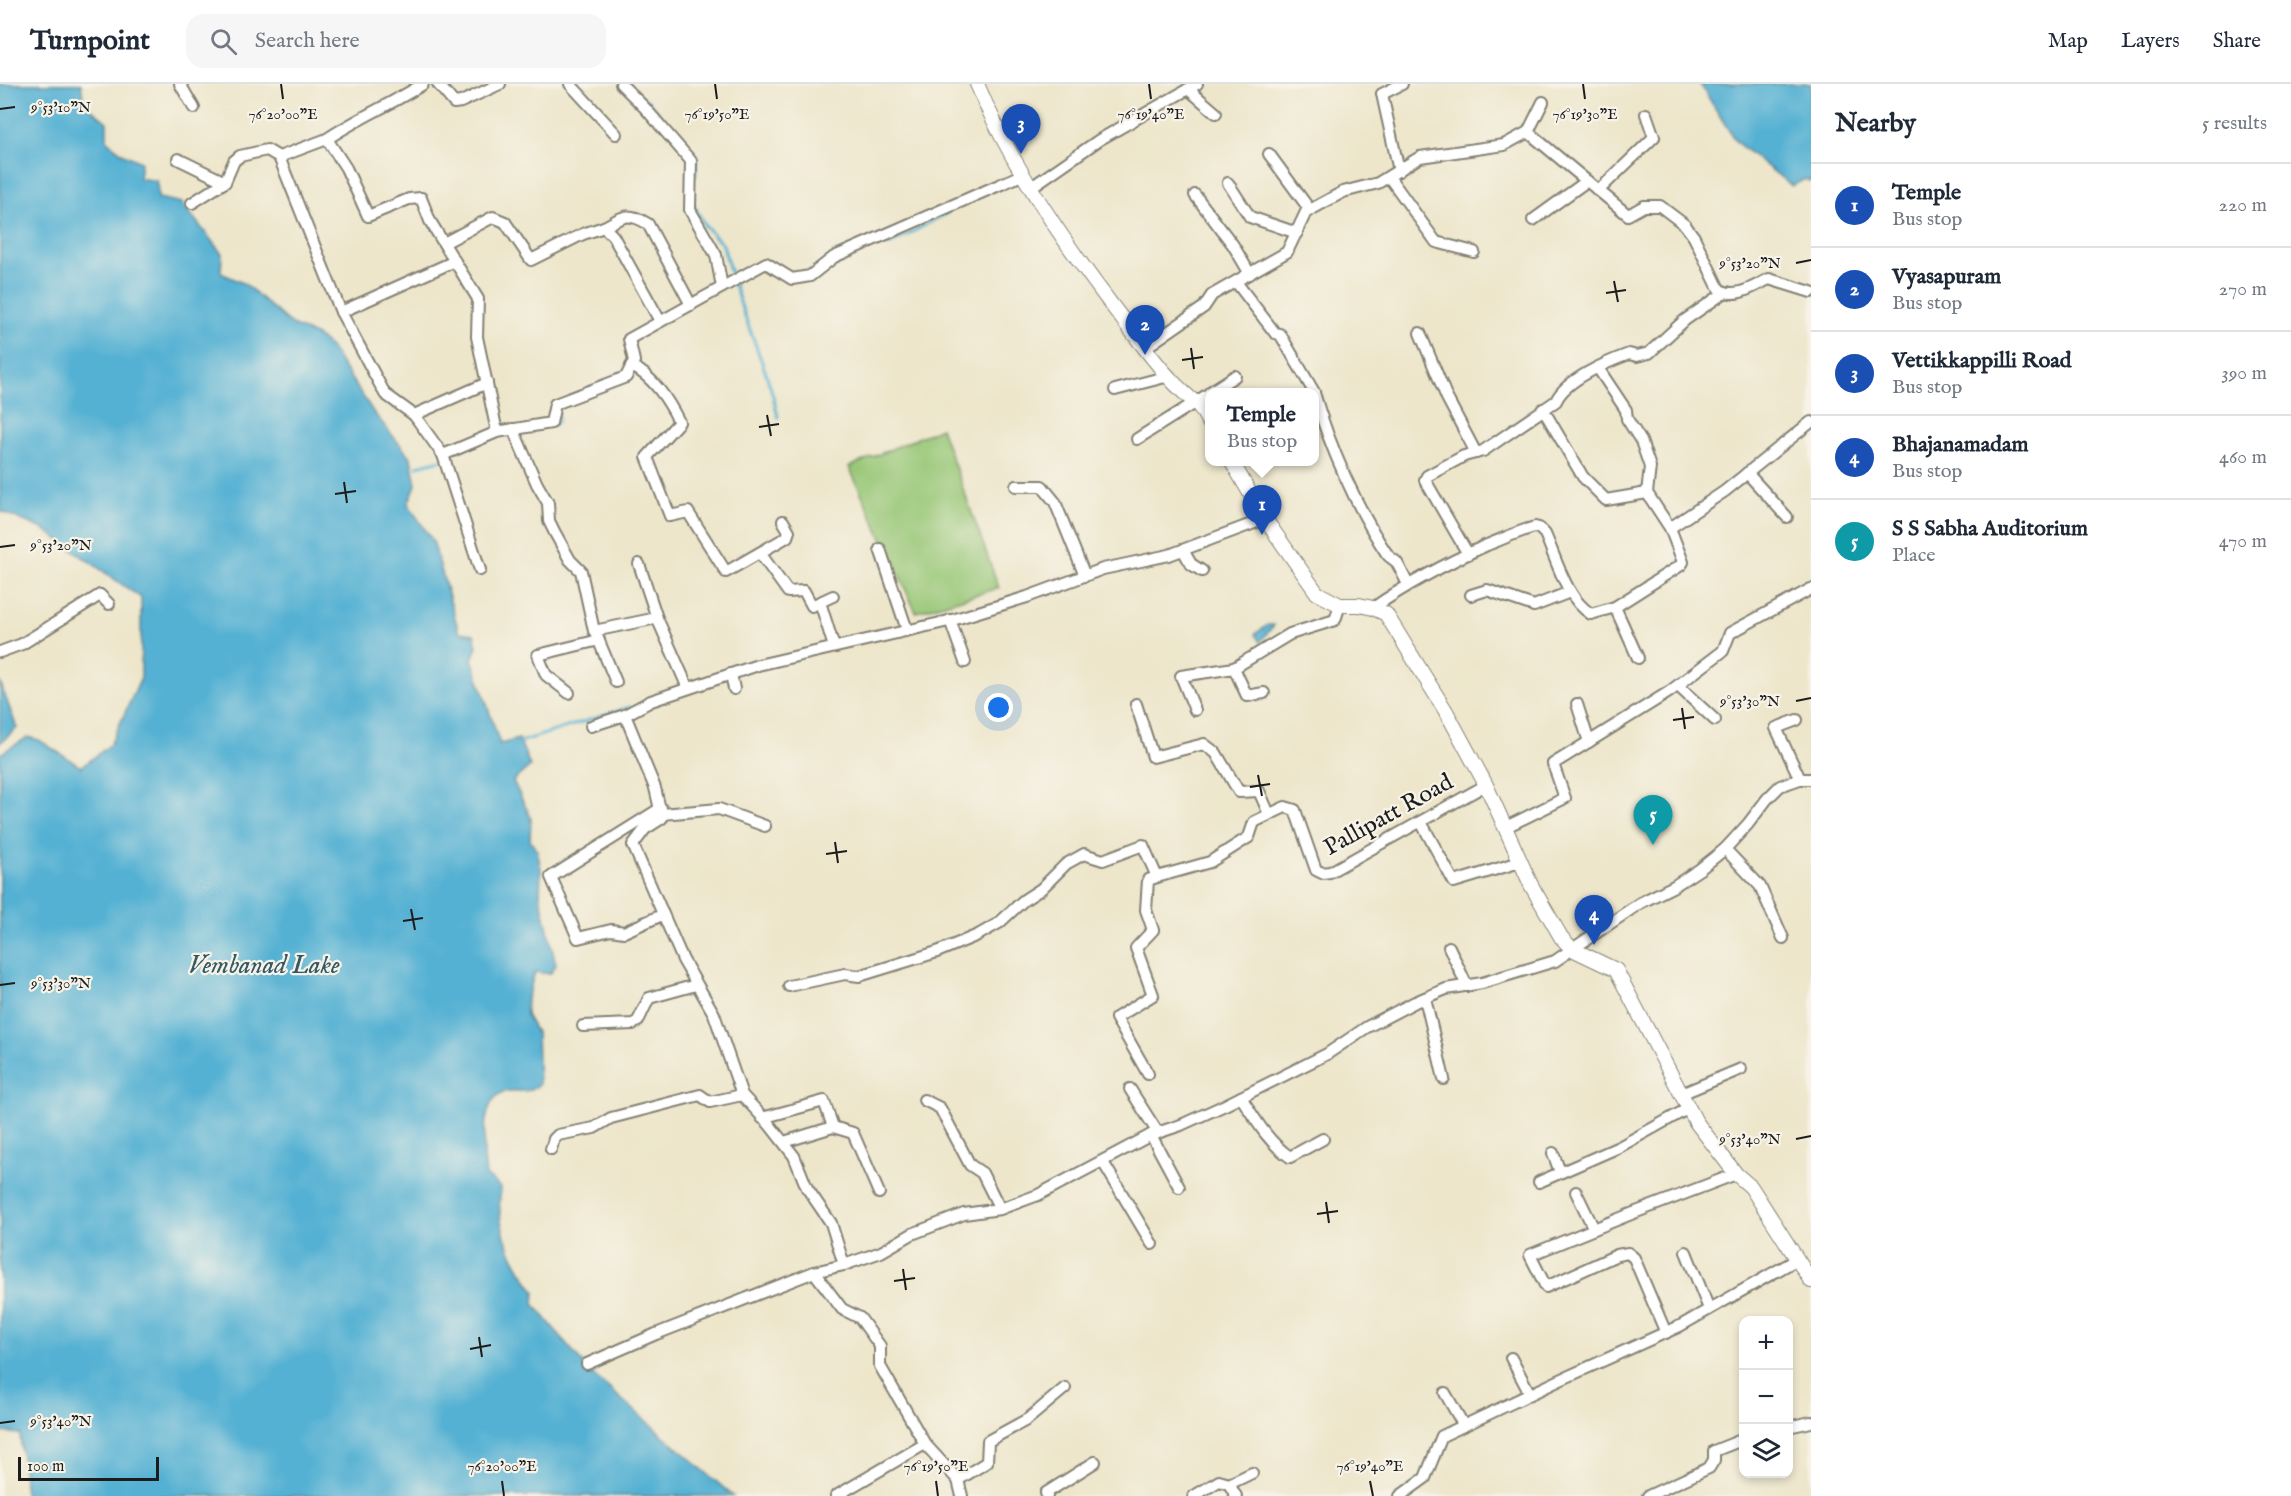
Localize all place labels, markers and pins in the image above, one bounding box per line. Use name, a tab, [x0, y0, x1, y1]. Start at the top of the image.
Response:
pin: 3	[1002, 104, 1040, 154]
pin: 2	[1126, 306, 1164, 355]
pin: 1	[1242, 486, 1282, 535]
pin: 5	[1634, 796, 1672, 845]
pin: 4	[1574, 896, 1614, 945]

